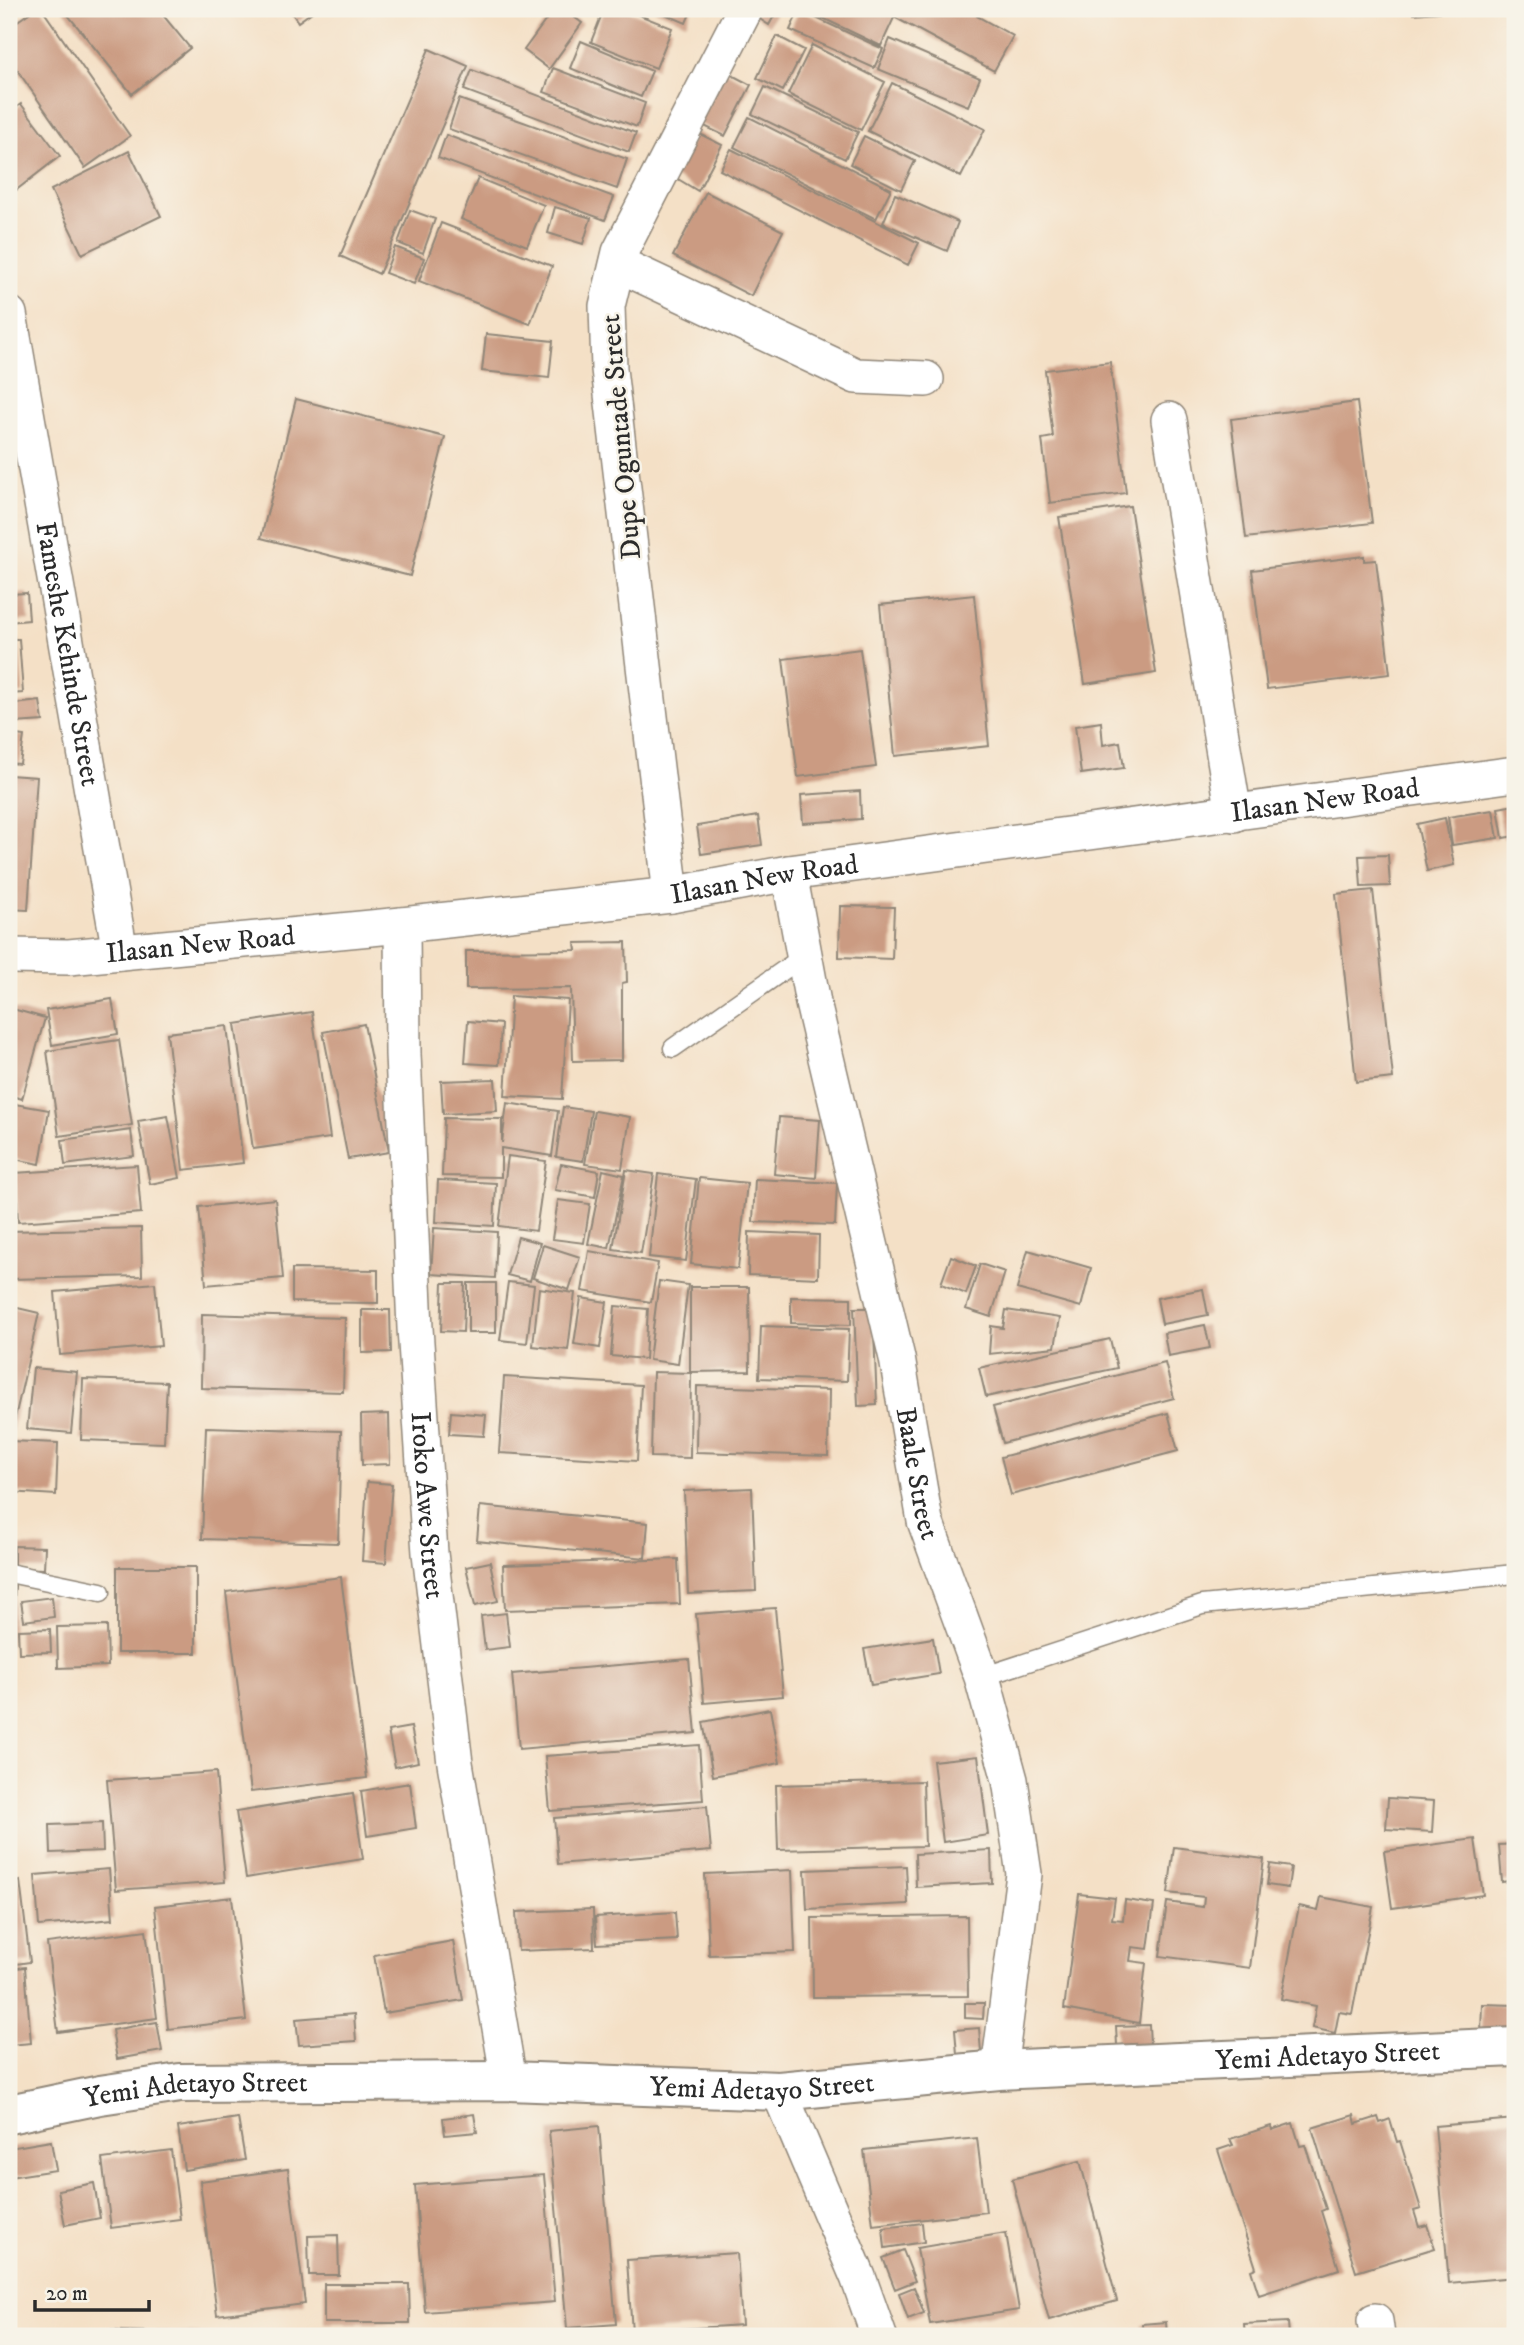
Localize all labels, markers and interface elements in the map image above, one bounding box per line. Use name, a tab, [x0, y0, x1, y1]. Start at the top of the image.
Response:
street label: Dupe Oguntade Street	[593, 313, 649, 561]
street label: Fameshe Kehinde Street	[28, 519, 108, 789]
street label: Ilasan New Road	[1228, 770, 1421, 830]
street label: Ilasan New Road	[668, 846, 860, 912]
street label: Ilasan New Road	[104, 918, 297, 971]
street label: Baale Street	[888, 1404, 948, 1544]
street label: Iroko Awe Street	[403, 1410, 453, 1601]
street label: Yemi Adetayo Street	[1214, 2033, 1441, 2078]
street label: Yemi Adetayo Street	[80, 2065, 308, 2115]
street label: Yemi Adetayo Street	[649, 2065, 876, 2109]
scale bar	[35, 2268, 149, 2312]
text: 20 m	[46, 2281, 88, 2307]

